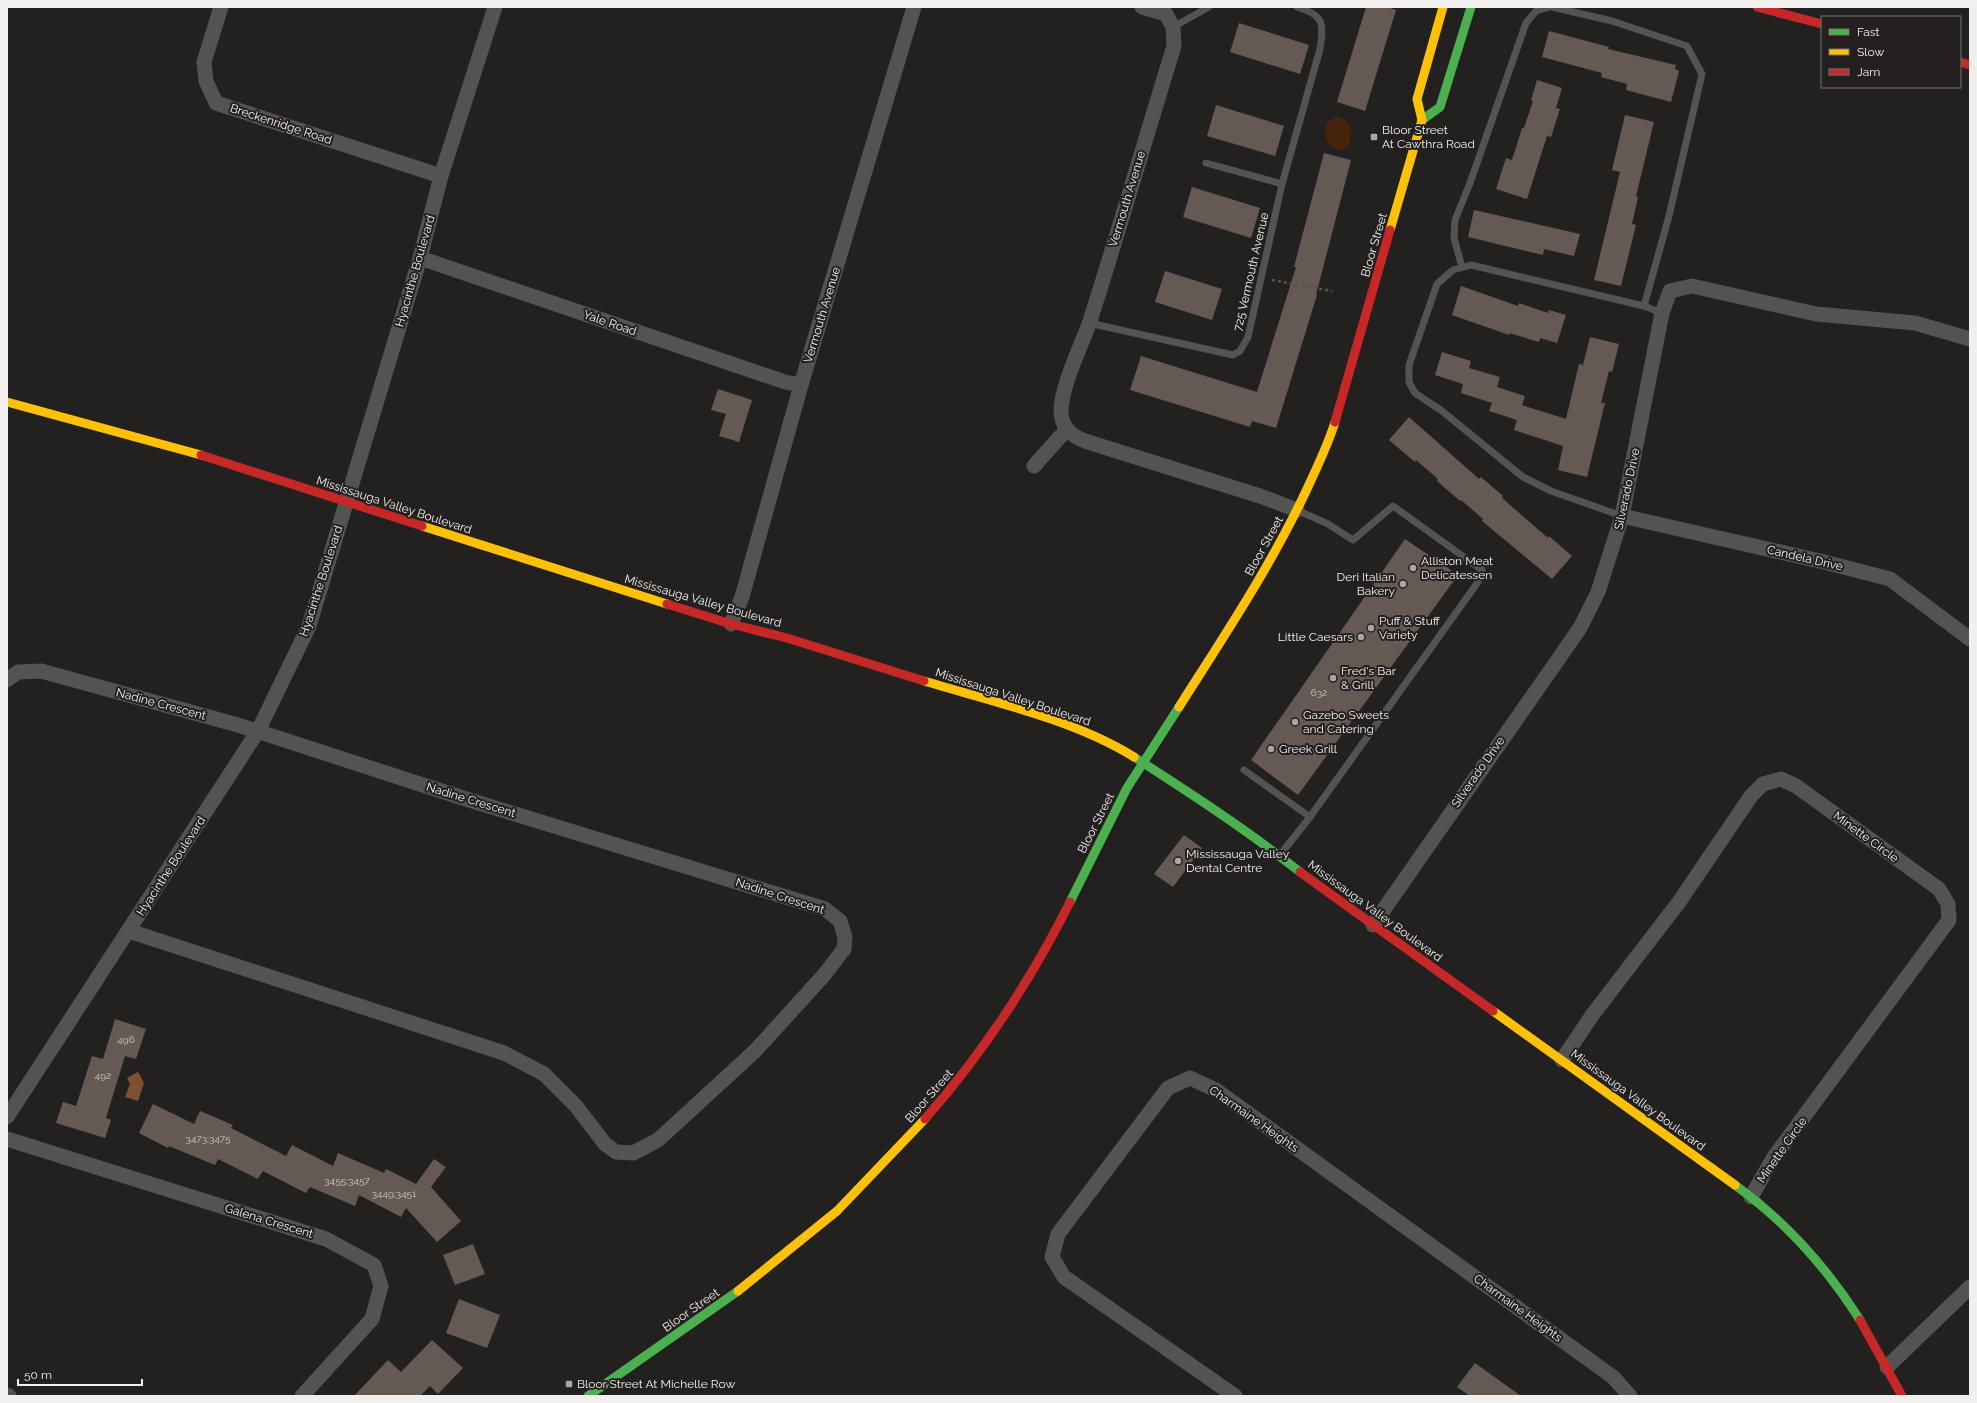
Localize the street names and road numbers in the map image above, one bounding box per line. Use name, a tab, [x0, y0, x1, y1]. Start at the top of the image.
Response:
street label: Breckenridge Road	[228, 101, 334, 147]
street label: Vermouth Avenue	[1106, 149, 1148, 249]
street label: 725 Vermouth Avenue	[1231, 211, 1271, 333]
street label: Bloor Street	[1358, 211, 1390, 279]
street label: Hyacinthe Boulevard	[392, 213, 438, 329]
street label: Vermouth Avenue	[801, 265, 843, 365]
street label: Yale Road	[582, 307, 638, 339]
street label: Silverado Drive	[1612, 447, 1642, 531]
street label: Mississauga Valley Boulevard	[315, 473, 473, 537]
street label: Bloor Street	[1242, 514, 1286, 578]
street label: Hyacinthe Boulevard	[296, 524, 346, 638]
street label: Candela Drive	[1766, 542, 1844, 574]
street label: Mississauga Valley Boulevard	[623, 572, 783, 630]
street label: Mississauga Valley Boulevard	[934, 665, 1092, 729]
street label: Nadine Crescent	[114, 685, 208, 723]
street label: Silverado Drive	[1448, 734, 1508, 810]
street label: Nadine Crescent	[425, 780, 517, 820]
street label: Bloor Street	[1075, 791, 1117, 855]
street label: Minette Circle	[1831, 809, 1901, 865]
street label: Hyacinthe Boulevard	[134, 814, 208, 918]
street label: Mississauga Valley Boulevard	[1305, 858, 1445, 964]
street label: Nadine Crescent	[734, 875, 826, 917]
street label: Mississauga Valley Boulevard	[1568, 1047, 1708, 1153]
street label: Bloor Street	[902, 1067, 956, 1125]
street label: Charmaine Heights	[1207, 1083, 1302, 1155]
street label: Minette Circle	[1754, 1114, 1810, 1186]
street label: Galena Crescent	[223, 1201, 315, 1241]
street label: Charmaine Heights	[1471, 1271, 1565, 1345]
street label: Bloor Street	[660, 1285, 722, 1335]

